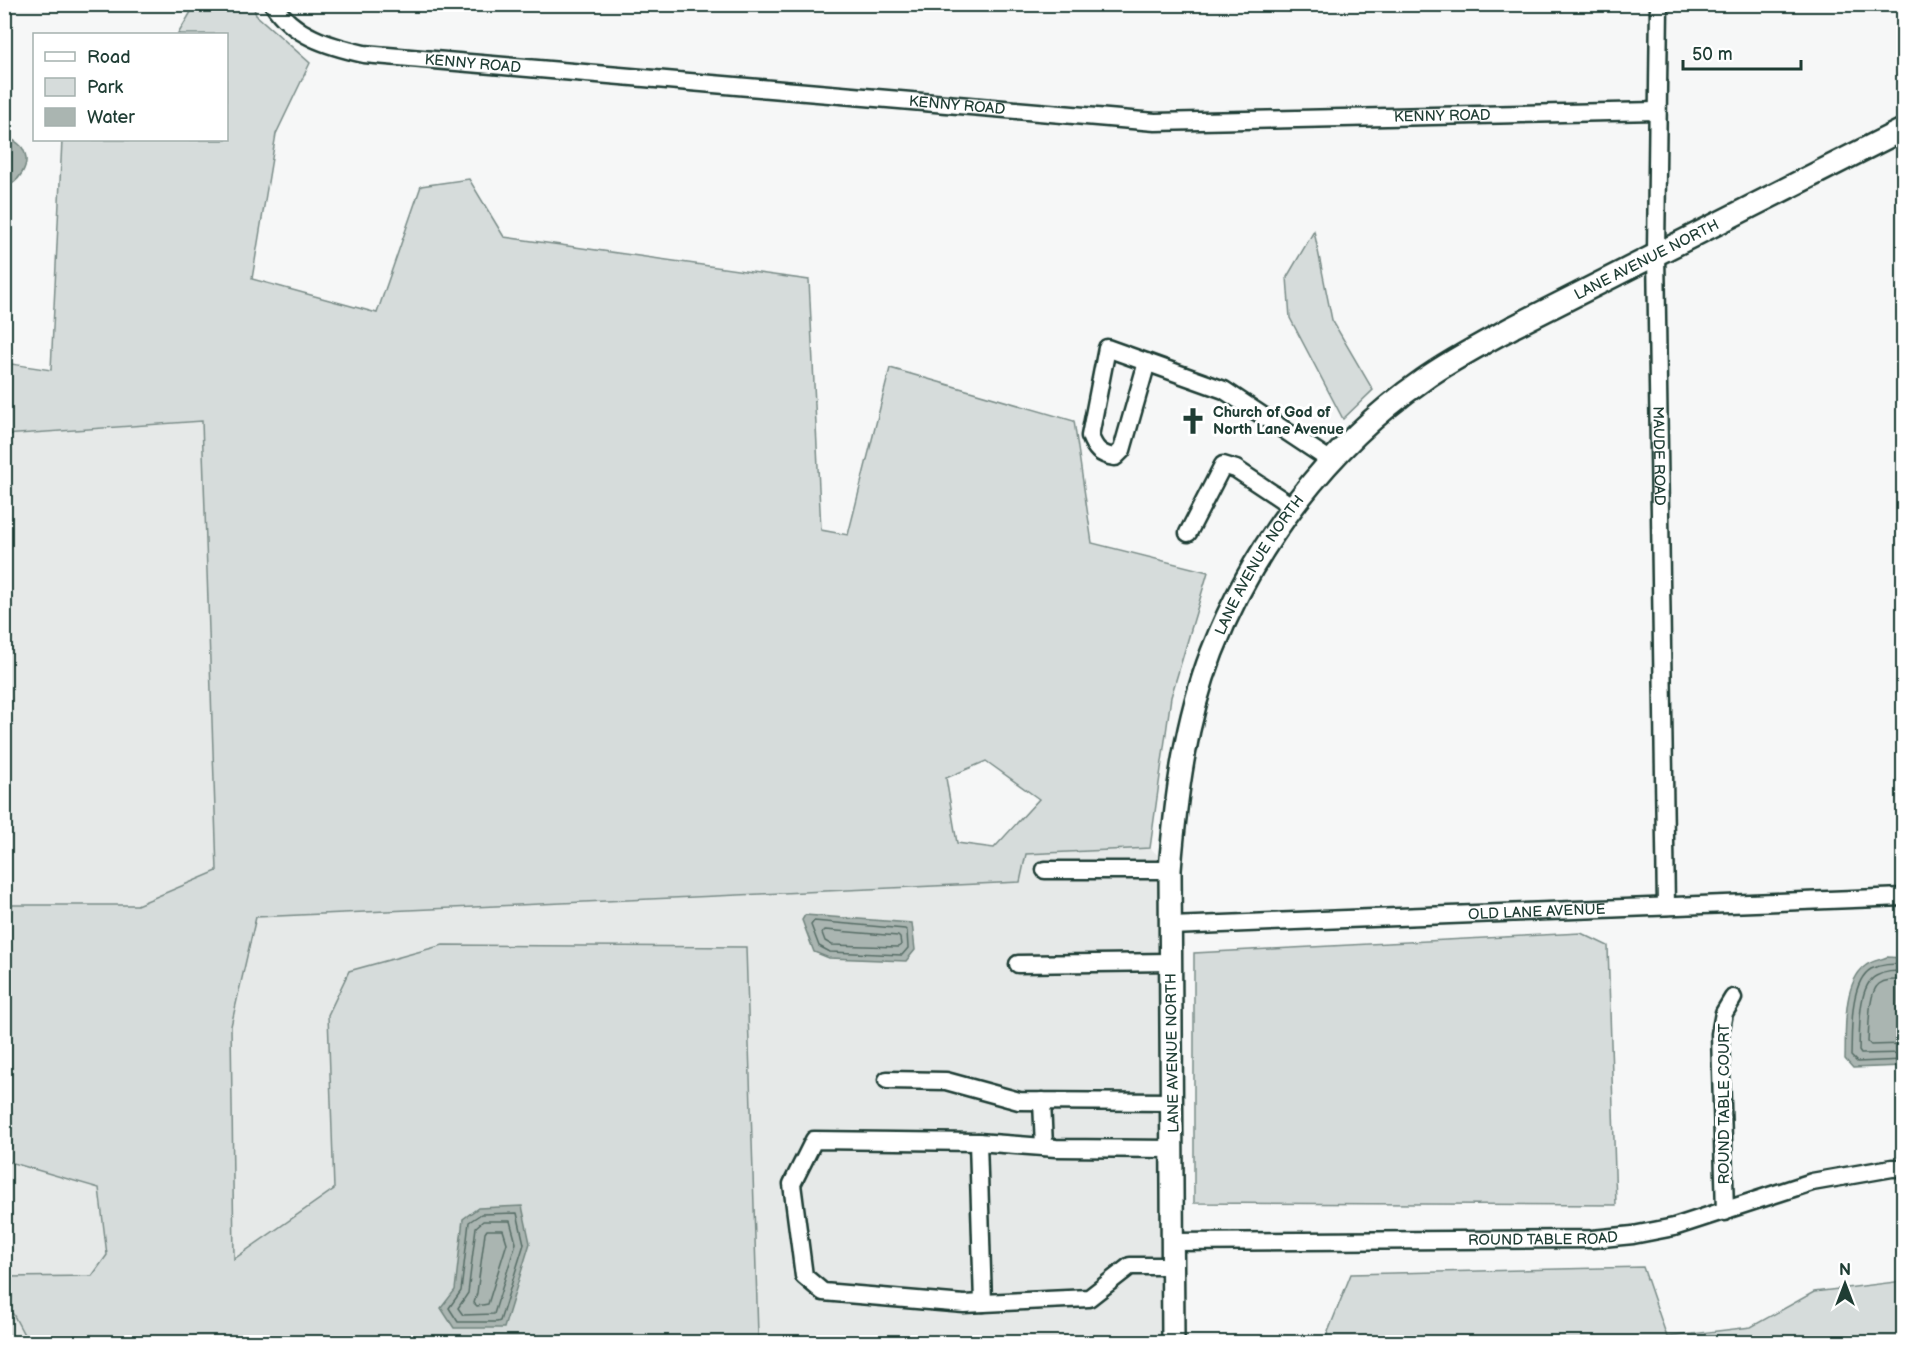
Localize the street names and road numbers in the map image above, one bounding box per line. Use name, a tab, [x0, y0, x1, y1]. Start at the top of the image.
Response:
street label: KENNY ROAD	[424, 50, 522, 77]
street label: KENNY ROAD	[908, 92, 1006, 119]
street label: KENNY ROAD	[1394, 106, 1491, 127]
street label: LANE AVENUE NORTH	[1571, 215, 1722, 304]
street label: MAUDE ROAD	[1648, 406, 1669, 506]
street label: LANE AVENUE NORTH	[1211, 492, 1308, 638]
street label: OLD LANE AVENUE	[1468, 900, 1606, 924]
street label: LANE AVENUE NORTH	[1162, 973, 1183, 1133]
street label: ROUND TABLE COURT	[1715, 1023, 1734, 1185]
street label: ROUND TABLE ROAD	[1468, 1228, 1619, 1250]

